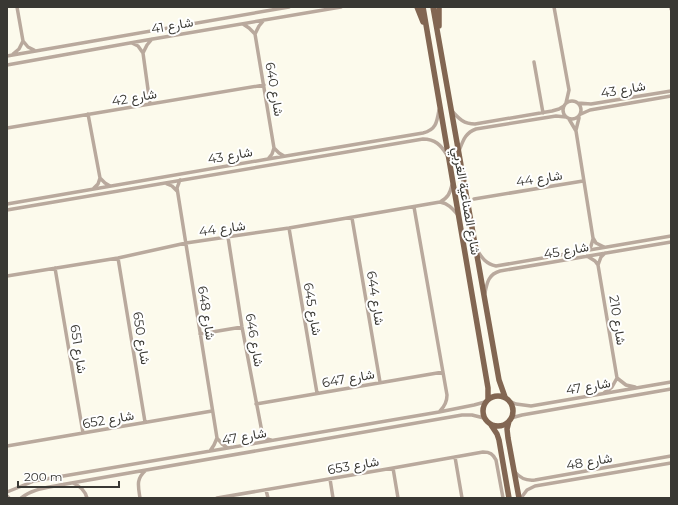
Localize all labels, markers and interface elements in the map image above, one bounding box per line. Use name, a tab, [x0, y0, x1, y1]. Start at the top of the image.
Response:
street label: شارع 41	[150, 13, 195, 39]
street label: شارع 640	[260, 61, 288, 118]
street label: شارع 43	[599, 77, 647, 103]
street label: شارع 42	[110, 85, 158, 111]
street label: شارع 43	[206, 143, 254, 169]
street label: شارع الصناعية الغربي	[447, 146, 484, 257]
street label: شارع 44	[515, 166, 564, 192]
street label: شارع 44	[198, 217, 247, 241]
street label: شارع 45	[542, 238, 590, 264]
street label: شارع 644	[362, 270, 388, 327]
street label: شارع 645	[299, 281, 326, 337]
street label: شارع 648	[193, 285, 219, 341]
street label: شارع 210	[604, 294, 630, 346]
street label: شارع 650	[128, 310, 154, 366]
street label: شارع 646	[240, 312, 268, 368]
street label: شارع 651	[65, 323, 91, 375]
street label: شارع 647	[320, 366, 376, 392]
street label: شارع 47	[564, 374, 612, 400]
street label: شارع 652	[81, 407, 135, 433]
street label: شارع 47	[220, 424, 268, 450]
street label: شارع 48	[565, 449, 614, 475]
street label: شارع 653	[326, 453, 380, 479]
scale bar	[18, 463, 119, 489]
text: 200 m	[24, 469, 63, 484]

